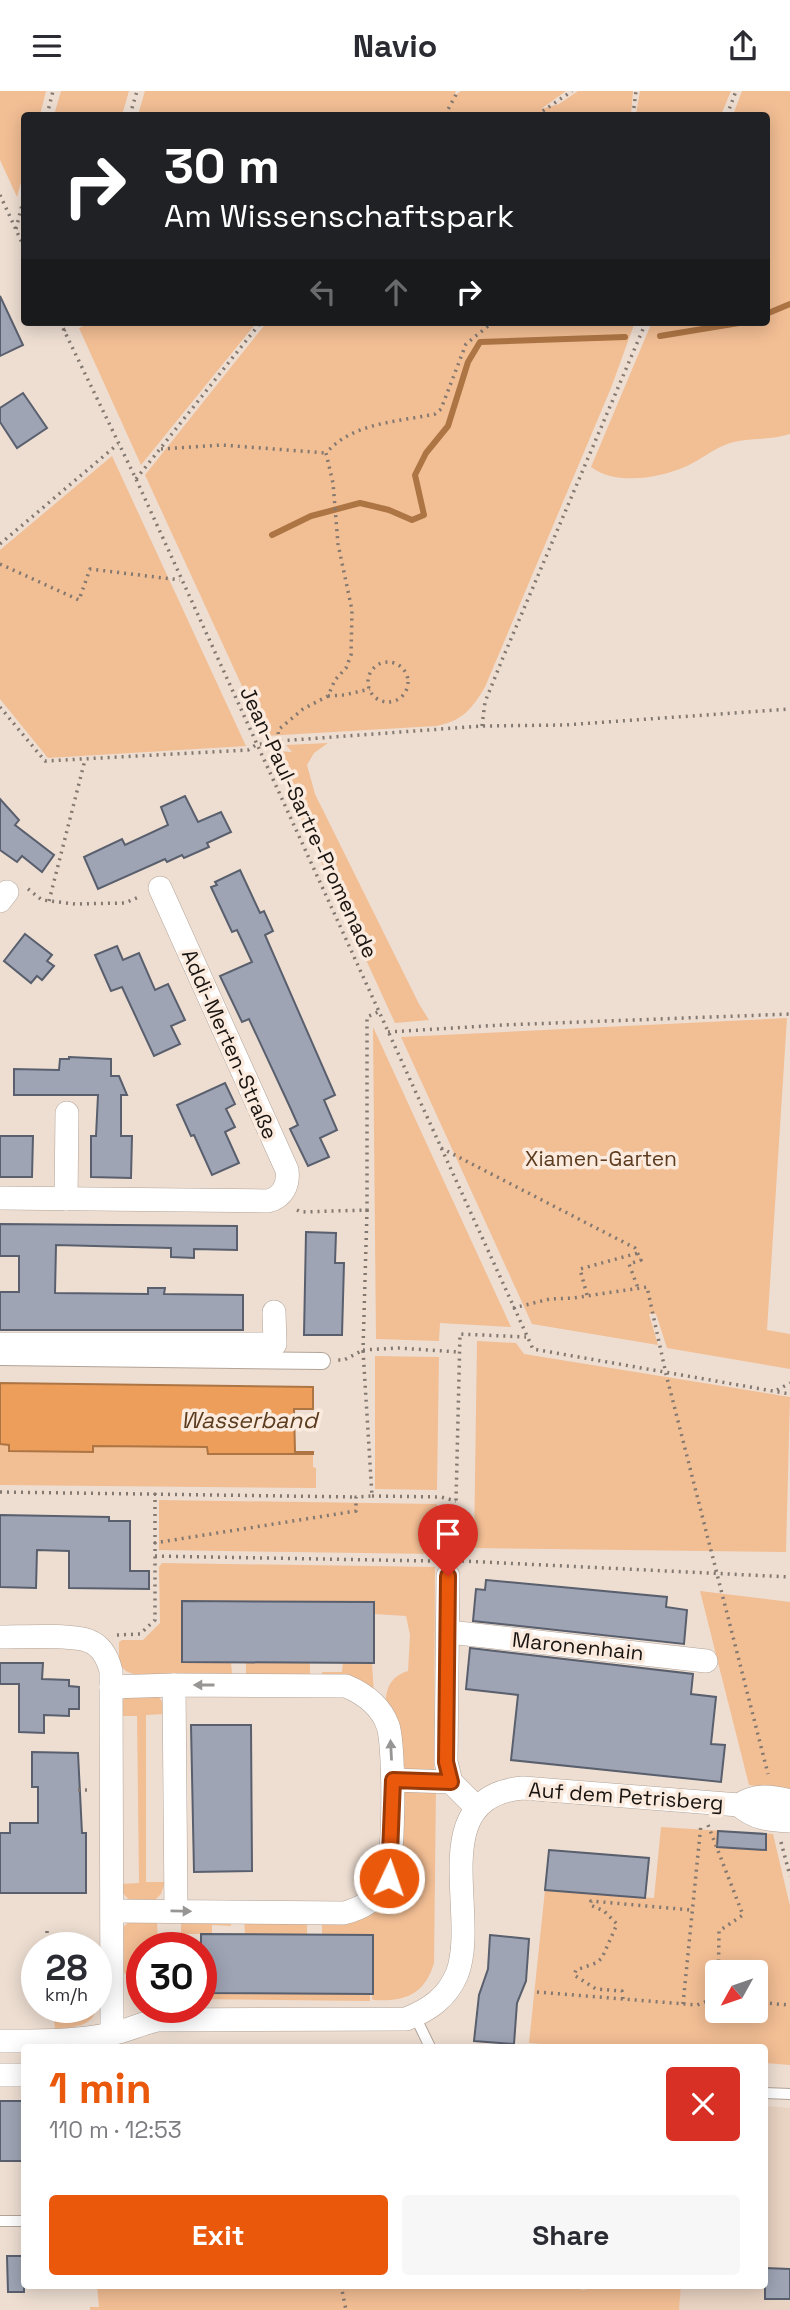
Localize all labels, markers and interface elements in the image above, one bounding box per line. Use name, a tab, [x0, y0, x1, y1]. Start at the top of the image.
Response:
text: Navio	[353, 26, 437, 66]
icon: menu	[28, 27, 66, 65]
icon: share	[724, 27, 762, 65]
text: 30 m	[164, 135, 280, 197]
icon: right	[49, 140, 140, 231]
text: Am Wissenschaftspark	[164, 196, 514, 236]
icon: left	[304, 273, 342, 311]
icon: ahead	[377, 273, 415, 311]
icon: right	[450, 273, 488, 311]
street label: Jean-Paul-Sartre-Promenade	[234, 682, 384, 962]
street label: Addi-Merten-Straße	[176, 945, 284, 1143]
park label: Xiamen-Garten	[525, 1145, 677, 1172]
water label: Wasserband	[181, 1405, 319, 1435]
pin	[418, 1504, 478, 1576]
icon: arrive	[429, 1515, 467, 1553]
street label: Maronenhain	[511, 1626, 645, 1666]
one-way arrow	[192, 1679, 214, 1691]
one-way arrow	[386, 1739, 397, 1761]
street label: Auf dem Petrisberg	[528, 1776, 724, 1816]
position arrow	[352, 1841, 426, 1915]
one-way arrow	[171, 1905, 193, 1917]
speed limit sign: 30	[126, 1932, 217, 2023]
text: 28	[46, 1946, 87, 1990]
north arrow	[705, 1960, 768, 2023]
map controls	[705, 1960, 768, 2023]
text: km/h	[45, 1983, 88, 2006]
text: 1 min	[49, 2062, 152, 2115]
button: close	[666, 2067, 740, 2141]
text: 110 m · 12:53	[49, 2115, 182, 2145]
button: Exit	[49, 2195, 388, 2275]
button: Share	[402, 2195, 740, 2275]

